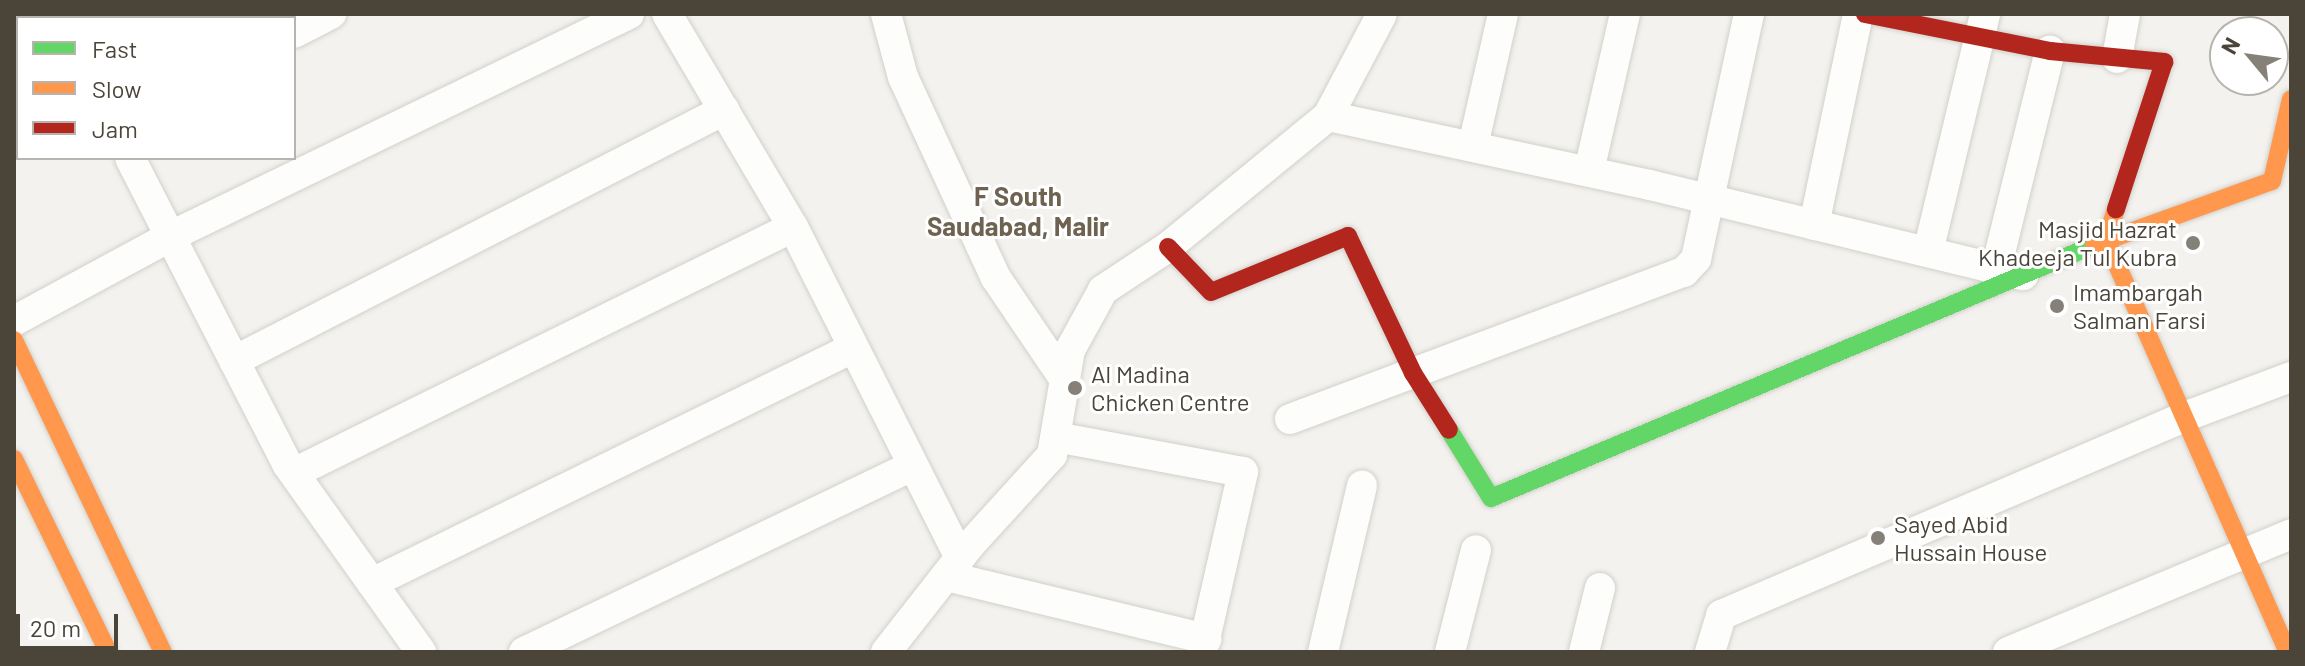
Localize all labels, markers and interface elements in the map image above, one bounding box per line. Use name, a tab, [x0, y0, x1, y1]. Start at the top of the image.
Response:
legend	[16, 16, 296, 160]
north arrow	[2209, 16, 2289, 96]
text: N	[2215, 33, 2245, 58]
text: Fast	[92, 34, 137, 63]
text: Slow	[92, 74, 141, 103]
text: Jam	[92, 114, 138, 143]
district label: F South Saudabad, Malir	[927, 180, 1109, 242]
place label: Masjid Hazrat Khadeeja Tul Kubra	[1978, 215, 2177, 271]
marker: Masjid Hazrat Khadeeja Tul Kubra	[2184, 234, 2202, 252]
place label: Imambargah Salman Farsi	[2073, 278, 2206, 334]
marker: Imambargah Salman Farsi	[2048, 297, 2066, 315]
place label: Al Madina Chicken Centre	[1091, 360, 1250, 416]
marker: Al Madina Chicken Centre	[1066, 379, 1084, 397]
place label: Sayed Abid Hussain House	[1894, 510, 2047, 566]
marker: Sayed Abid Hussain House	[1869, 529, 1887, 547]
scale bar	[20, 598, 122, 648]
text: 20 m	[30, 613, 81, 642]

